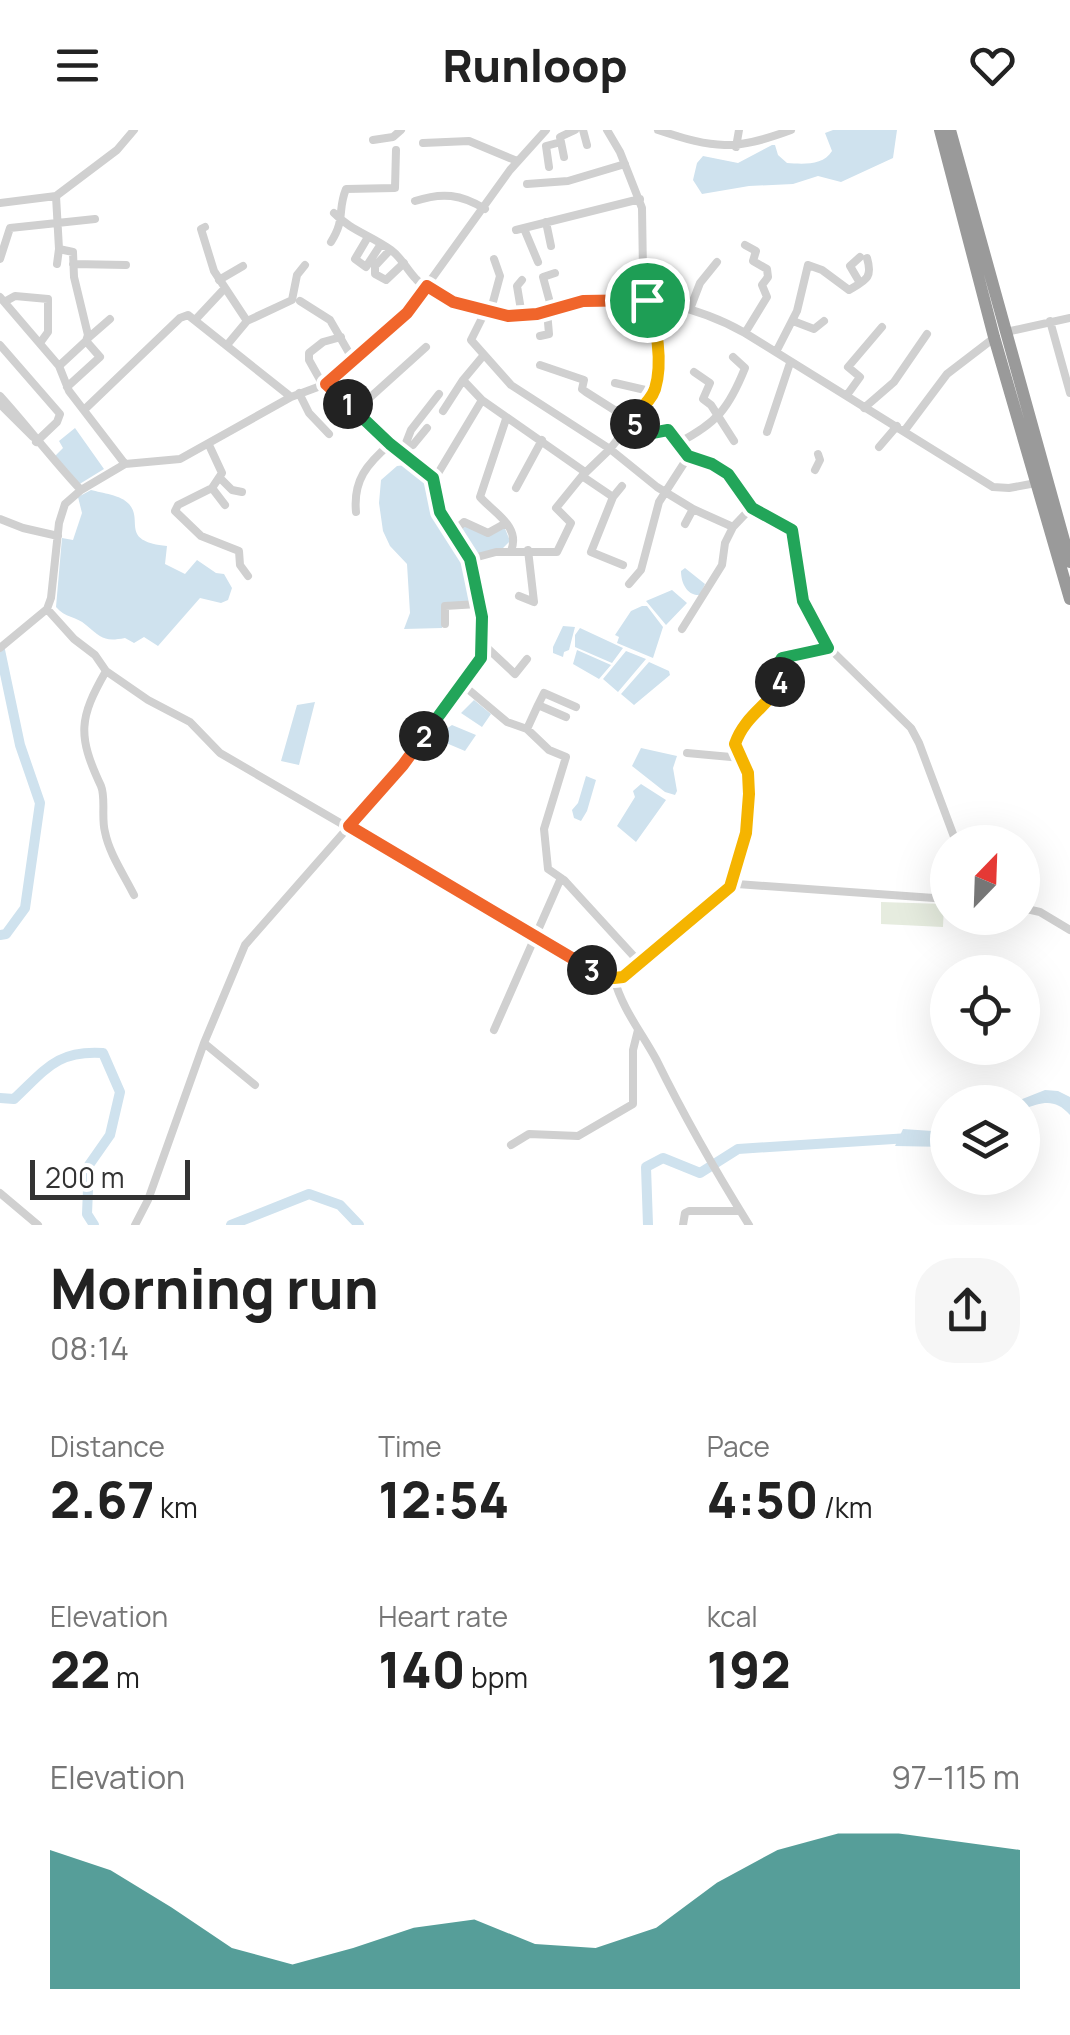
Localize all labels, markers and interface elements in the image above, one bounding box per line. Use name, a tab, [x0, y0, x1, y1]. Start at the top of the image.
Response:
text: Runloop	[442, 34, 628, 96]
icon: menu	[50, 38, 105, 93]
icon: heart	[965, 38, 1020, 93]
pin	[605, 258, 690, 343]
icon: arrive	[620, 273, 675, 328]
pin: 1	[323, 379, 373, 429]
text: 1	[342, 385, 354, 423]
pin: 5	[610, 399, 660, 449]
text: 5	[627, 405, 643, 443]
pin: 4	[755, 657, 805, 707]
text: 4	[771, 663, 789, 701]
pin: 2	[399, 711, 449, 761]
text: 2	[416, 717, 432, 755]
north arrow	[930, 825, 1040, 935]
map controls	[930, 825, 1040, 1195]
pin: 3	[567, 945, 617, 995]
text: 3	[584, 951, 600, 989]
button: locate	[930, 955, 1040, 1065]
button: layers	[930, 1085, 1040, 1195]
scale bar	[30, 1155, 190, 1200]
text: 200 m	[45, 1158, 124, 1196]
text: Morning run	[50, 1250, 379, 1326]
button: share	[915, 1258, 1020, 1363]
text: 08:14	[50, 1326, 129, 1370]
text: Distance	[50, 1427, 165, 1465]
text: Time	[378, 1427, 442, 1465]
text: Pace	[707, 1427, 770, 1465]
text: 2.67	[50, 1465, 155, 1533]
text: 12:54	[378, 1465, 509, 1533]
text: 4:50	[707, 1465, 818, 1533]
text: km	[155, 1488, 198, 1526]
text: /km	[818, 1488, 873, 1526]
text: Elevation	[50, 1597, 168, 1635]
text: Heart rate	[378, 1597, 508, 1635]
text: kcal	[707, 1597, 758, 1635]
text: 22	[50, 1635, 110, 1703]
text: 140	[378, 1635, 465, 1703]
text: 192	[707, 1635, 791, 1703]
text: m	[110, 1658, 140, 1696]
text: bpm	[465, 1658, 528, 1696]
text: Elevation	[50, 1755, 185, 1799]
text: 97–115 m	[891, 1755, 1020, 1799]

